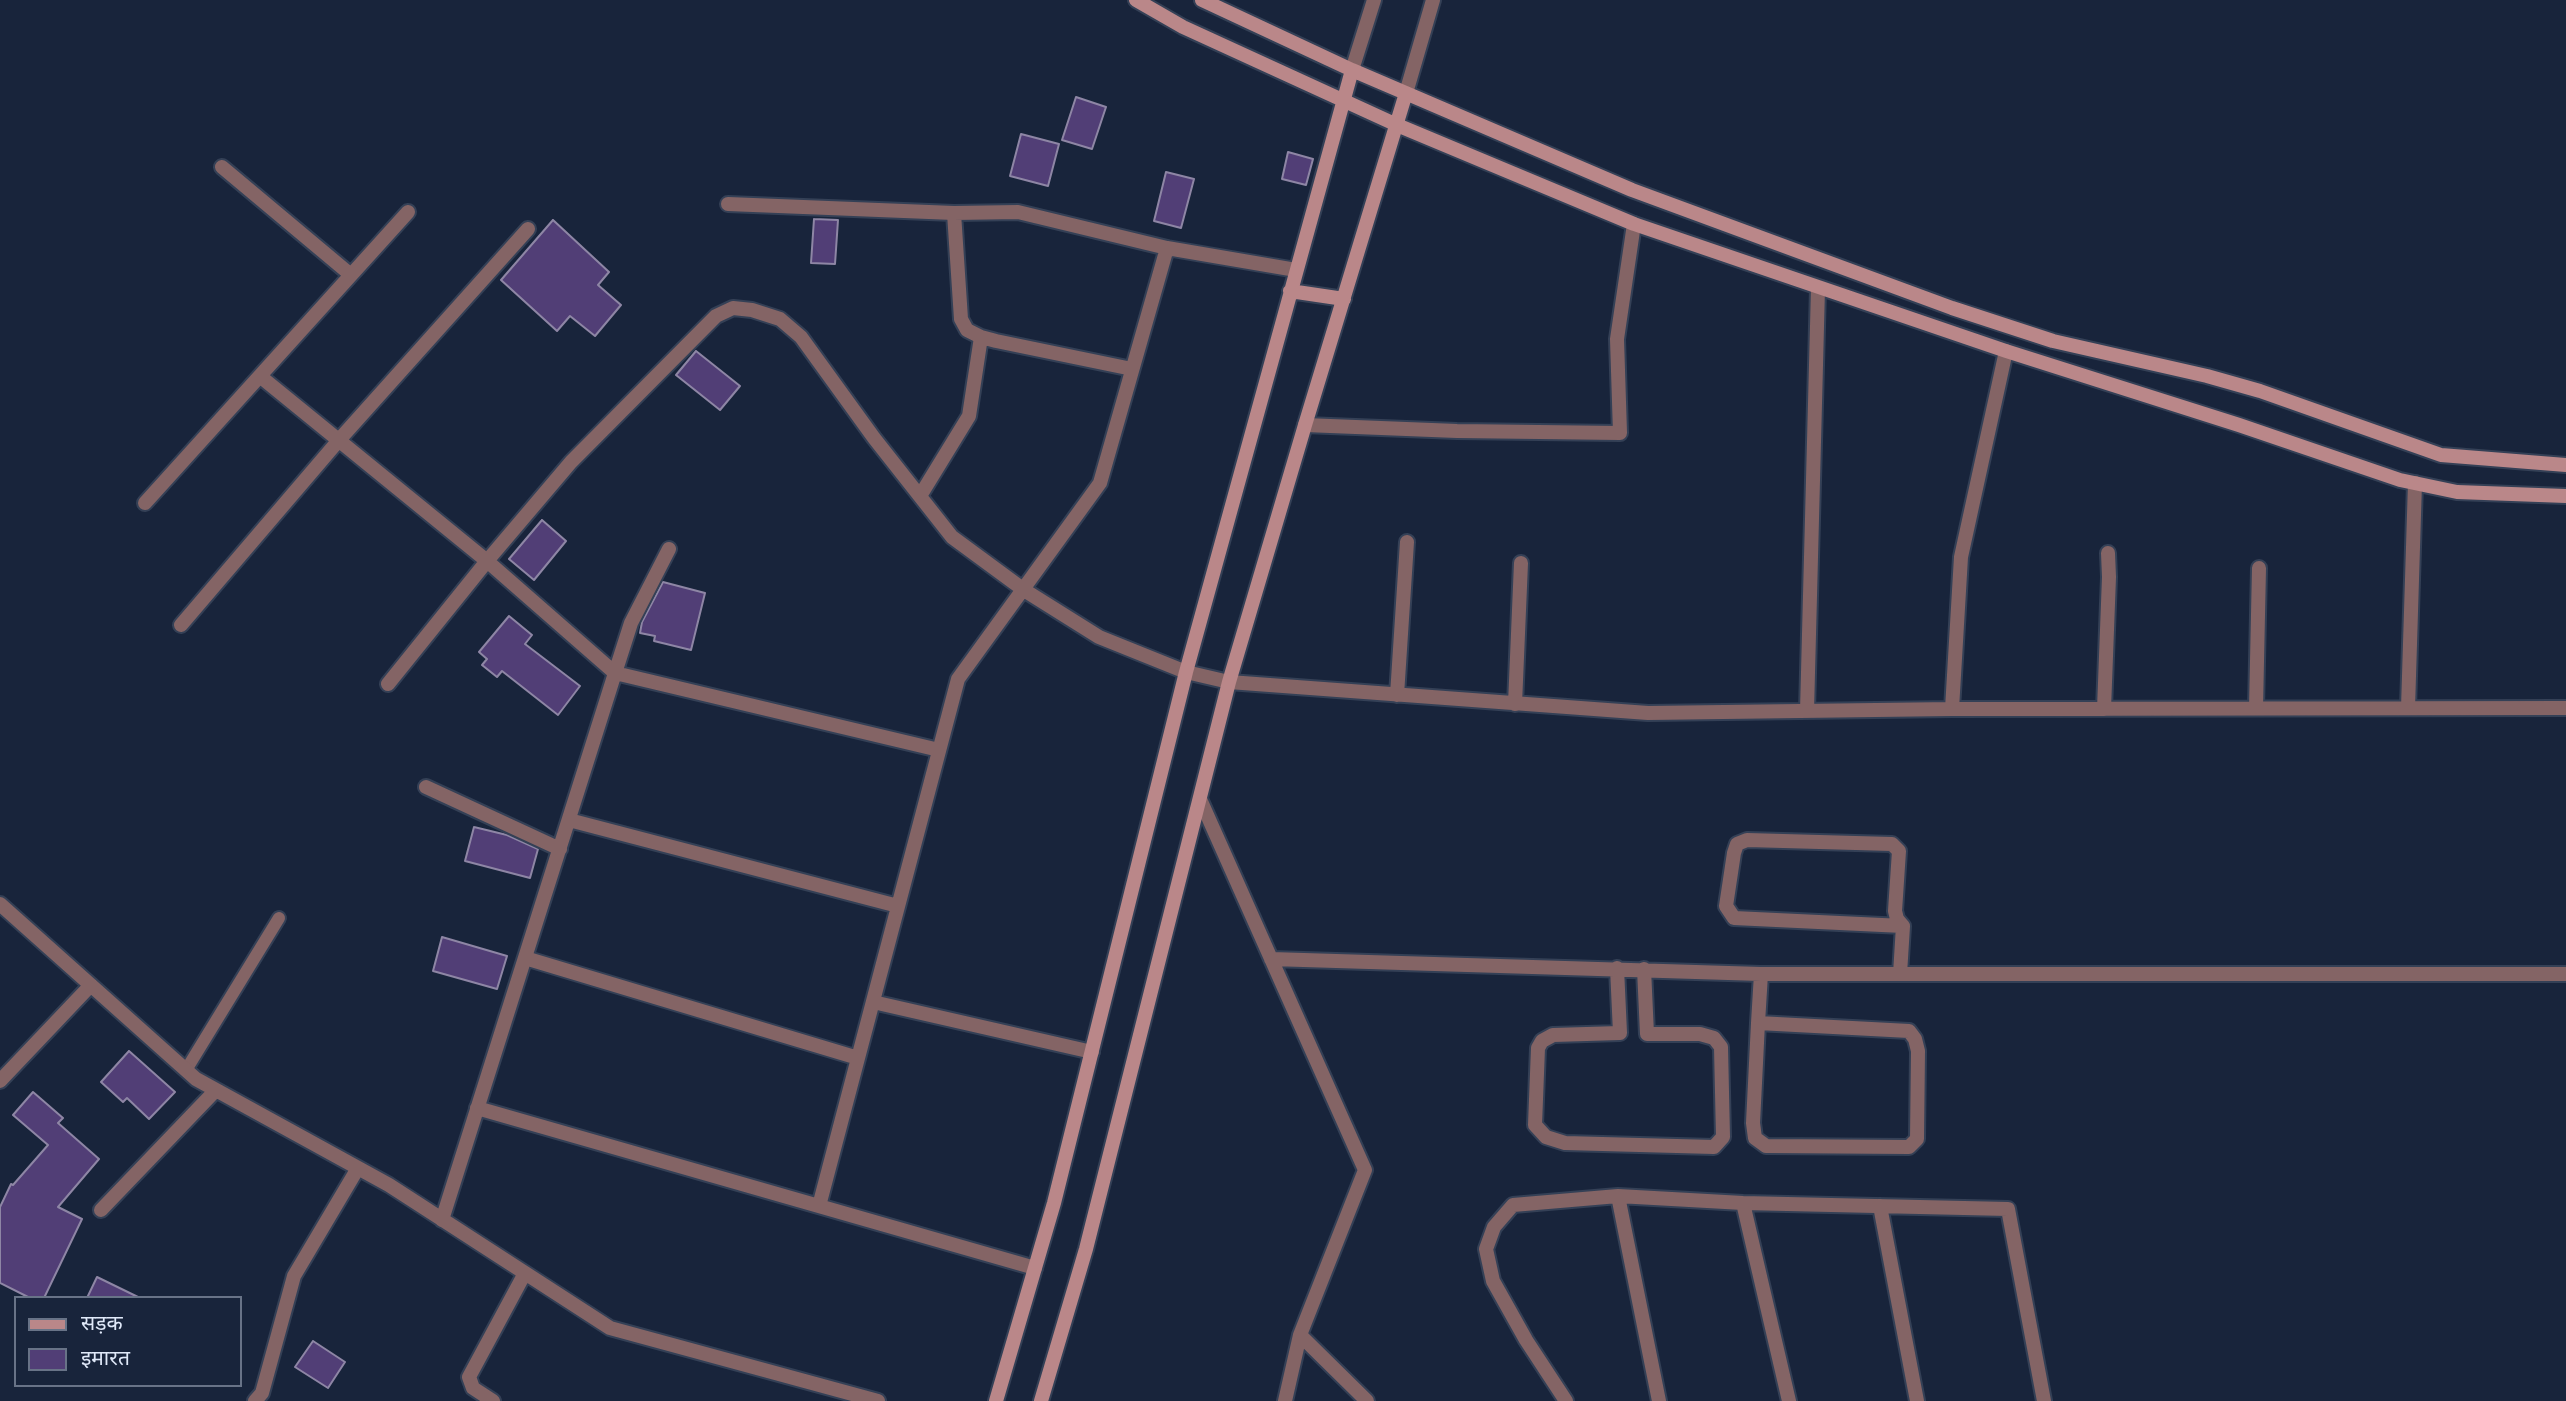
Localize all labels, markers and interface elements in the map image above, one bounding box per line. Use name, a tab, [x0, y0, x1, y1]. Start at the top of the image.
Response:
legend	[14, 1296, 242, 1387]
text: सड़क	[81, 1310, 123, 1335]
text: इमारत	[81, 1345, 130, 1370]

